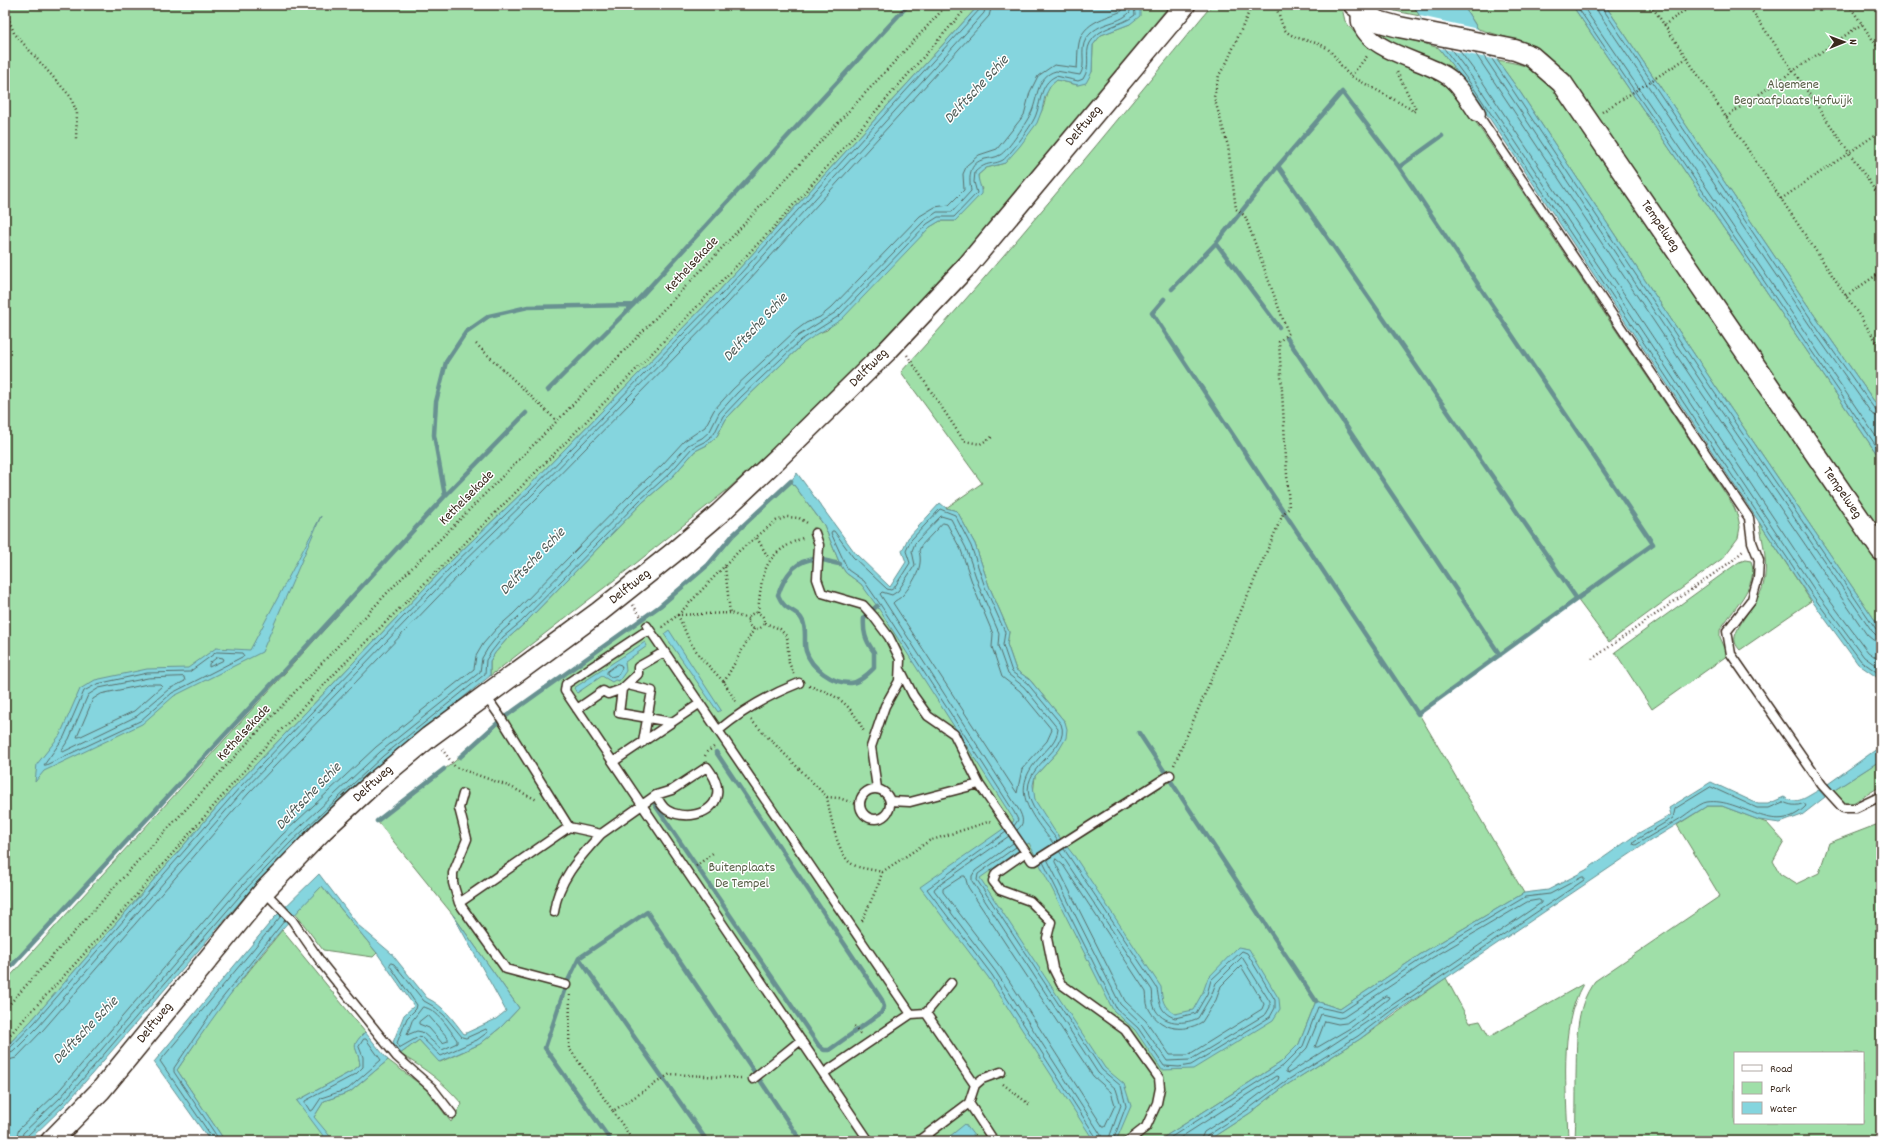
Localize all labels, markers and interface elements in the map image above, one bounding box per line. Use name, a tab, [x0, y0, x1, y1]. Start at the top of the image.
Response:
north arrow	[1824, 22, 1864, 62]
text: N	[1844, 39, 1860, 45]
water label: Delftsche Schie	[939, 50, 1016, 129]
park label: Algemene Begraafplaats Hofwijk	[1734, 75, 1853, 111]
street label: Delftweg	[1061, 101, 1107, 151]
street label: Tempelweg	[1635, 196, 1685, 256]
street label: Kethelsekade	[661, 232, 723, 298]
water label: Delftsche Schie	[718, 288, 795, 367]
street label: Delftweg	[845, 344, 893, 392]
street label: Tempelweg	[1817, 463, 1867, 523]
street label: Kethelsekade	[435, 466, 499, 530]
water label: Delftsche Schie	[495, 522, 572, 601]
street label: Delftweg	[605, 564, 655, 610]
street label: Kethelsekade	[213, 700, 275, 766]
water label: Delftsche Schie	[271, 757, 348, 836]
street label: Delftweg	[348, 760, 398, 808]
park label: Buitenplaats De Tempel	[708, 858, 776, 894]
water label: Delftsche Schie	[48, 991, 125, 1070]
street label: Delftweg	[132, 998, 178, 1048]
legend	[1734, 1052, 1864, 1124]
text: Road	[1770, 1061, 1792, 1078]
text: Park	[1770, 1081, 1791, 1098]
text: Water	[1770, 1101, 1797, 1118]

